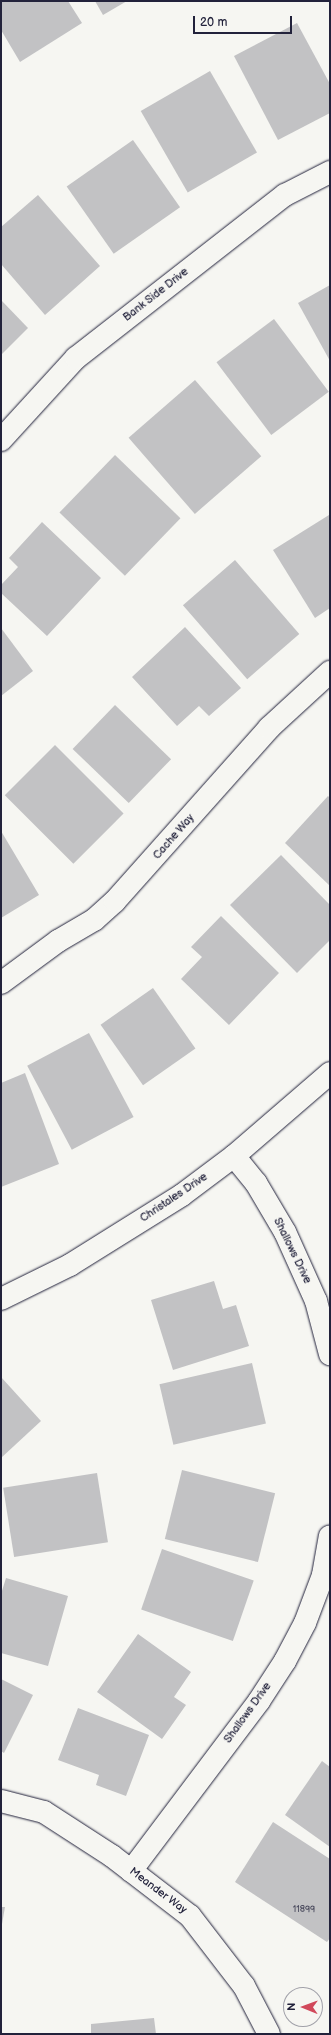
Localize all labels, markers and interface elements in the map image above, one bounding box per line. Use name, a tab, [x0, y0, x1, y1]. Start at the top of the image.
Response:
scale bar	[195, 8, 294, 34]
text: 20 m	[200, 15, 227, 30]
street label: Bank Side Drive	[121, 265, 191, 325]
street label: Cache Way	[151, 812, 197, 862]
street label: Christales Drive	[138, 1171, 210, 1225]
street label: Shallows Drive	[270, 1216, 314, 1286]
street label: Shallows Drive	[222, 1680, 274, 1746]
street label: Meander Way	[127, 1865, 189, 1917]
house number: 11899	[293, 1905, 315, 1915]
north arrow	[283, 1987, 323, 2027]
text: N	[285, 2003, 298, 2011]

